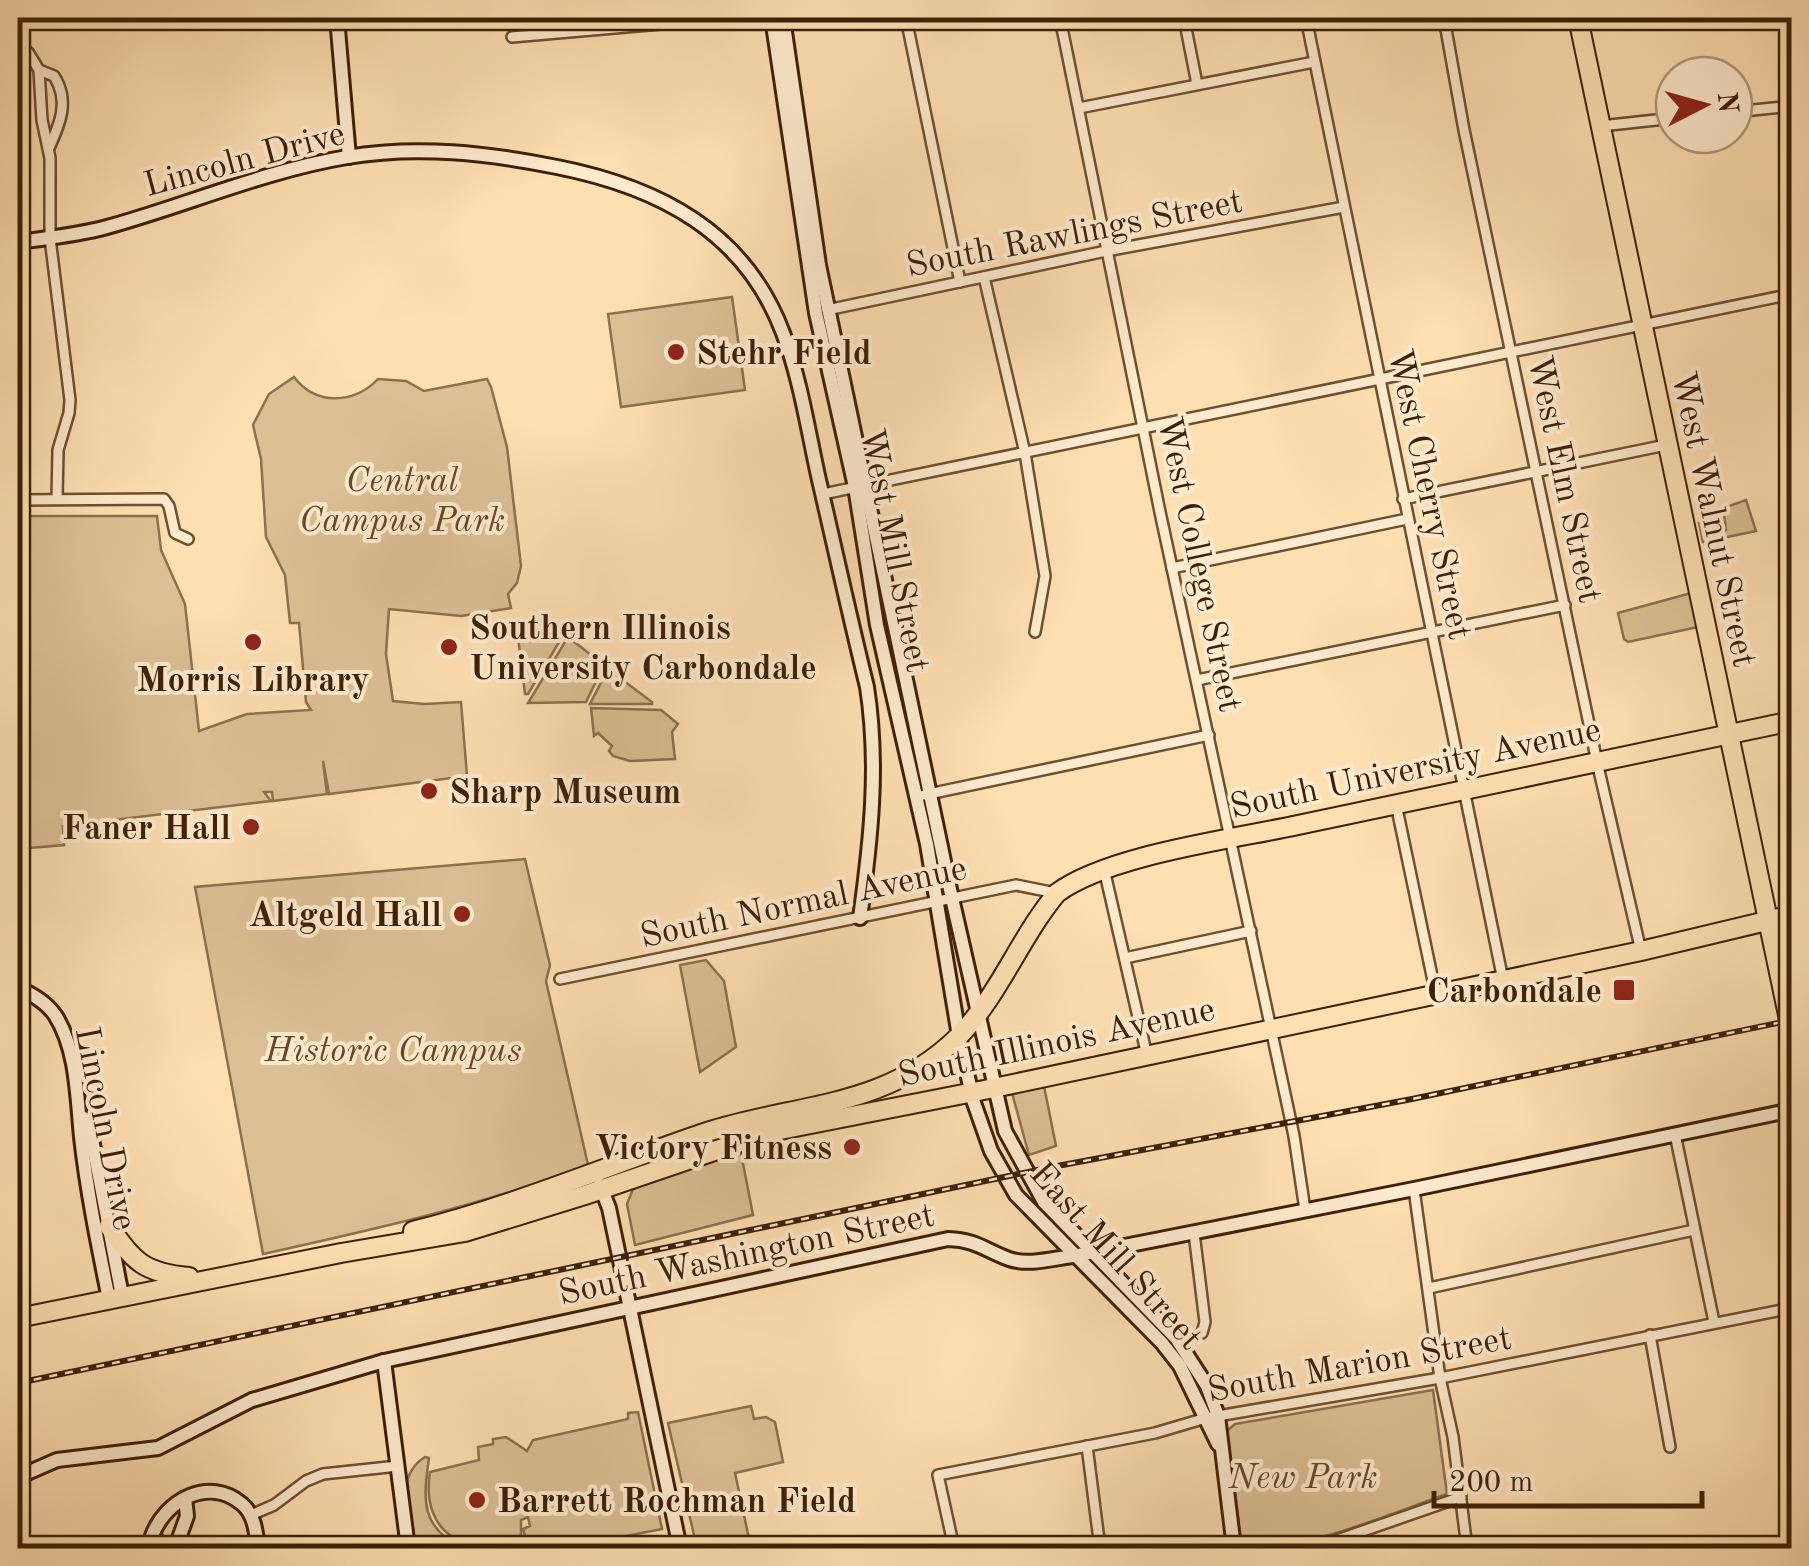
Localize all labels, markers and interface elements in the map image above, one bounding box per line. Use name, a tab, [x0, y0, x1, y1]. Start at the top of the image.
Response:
north arrow	[1654, 55, 1754, 155]
text: N	[1711, 91, 1741, 115]
street label: Lincoln Drive	[140, 117, 349, 204]
street label: South Rawlings Street	[903, 185, 1246, 284]
place label: Stehr Field	[696, 337, 872, 372]
marker: Stehr Field	[665, 341, 687, 363]
street label: West Cherry Street	[1381, 346, 1476, 643]
street label: West Elm Street	[1520, 353, 1607, 606]
street label: West Walnut Street	[1664, 369, 1761, 670]
street label: West College Street	[1150, 414, 1247, 715]
street label: West Mill Street	[853, 426, 934, 675]
park label: Central Campus Park	[299, 464, 505, 539]
place label: Southern Illinois University Carbondale	[469, 612, 817, 687]
marker: Morris Library	[242, 631, 264, 653]
marker: Southern Illinois University Carbondale	[438, 636, 460, 658]
place label: Morris Library	[136, 664, 370, 699]
street label: South University Avenue	[1227, 713, 1604, 826]
place label: Sharp Museum	[449, 776, 681, 811]
marker: Sharp Museum	[418, 780, 440, 802]
place label: Faner Hall	[62, 812, 231, 847]
marker: Faner Hall	[240, 816, 262, 838]
street label: South Normal Avenue	[637, 852, 970, 955]
place label: Altgeld Hall	[249, 899, 442, 934]
marker: Altgeld Hall	[451, 903, 473, 925]
place label: Carbondale	[1426, 975, 1602, 1010]
marker: Carbondale	[1611, 977, 1637, 1003]
street label: South Illinois Avenue	[895, 993, 1218, 1094]
street label: Lincoln Drive	[68, 1024, 141, 1233]
park label: Historic Campus	[263, 1034, 522, 1069]
place label: Victory Fitness	[594, 1132, 832, 1167]
marker: Victory Fitness	[841, 1136, 863, 1158]
street label: East Mill Street	[1022, 1156, 1208, 1357]
street label: South Washington Street	[555, 1198, 938, 1312]
street label: South Marion Street	[1205, 1321, 1514, 1409]
scale bar	[1434, 1446, 1702, 1508]
park label: New Park	[1227, 1461, 1378, 1496]
text: 200 m	[1449, 1468, 1533, 1498]
place label: Barrett Rochman Field	[497, 1485, 856, 1520]
marker: Barrett Rochman Field	[466, 1489, 488, 1511]

